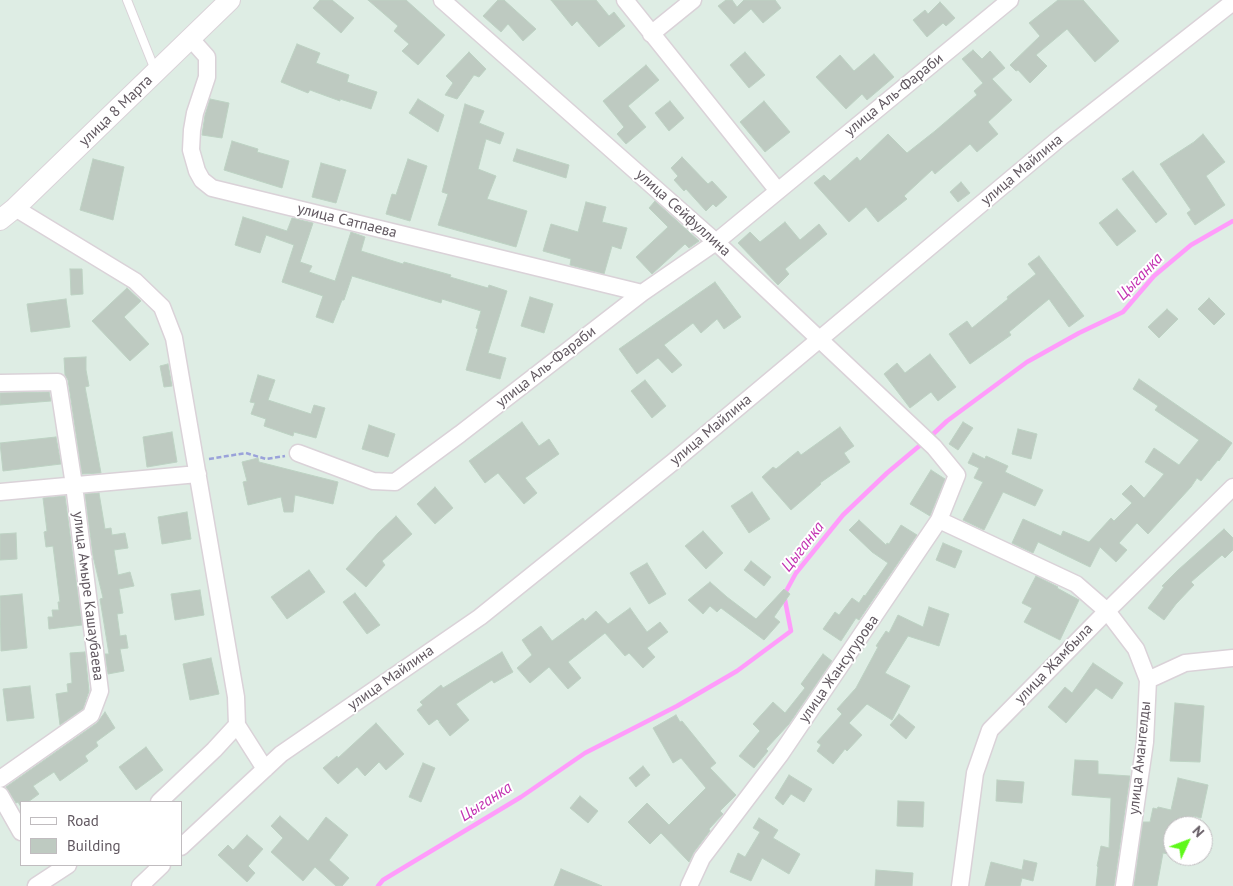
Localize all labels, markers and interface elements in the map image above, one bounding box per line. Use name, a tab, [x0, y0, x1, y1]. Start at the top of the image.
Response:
street label: улица Аль-Фараби	[841, 50, 947, 140]
street label: улица 8 Марта	[76, 72, 156, 150]
street label: улица Майлина	[978, 131, 1066, 209]
street label: улица Сейфуллина	[632, 166, 734, 260]
street label: улица Сатпаева	[295, 200, 399, 242]
water label: Цыганка	[1113, 249, 1167, 305]
street label: улица Аль-Фараби	[493, 322, 599, 412]
street label: улица Майлина	[667, 391, 755, 469]
street label: улица Амыре Кашаубаева	[69, 510, 107, 682]
water label: Цыганка	[778, 518, 828, 576]
street label: улица Жансугурова	[795, 612, 883, 726]
street label: улица Жамбыла	[1011, 620, 1097, 708]
street label: улица Майлина	[344, 642, 438, 714]
street label: улица Амангелды	[1125, 700, 1155, 816]
water label: Цыганка	[456, 778, 516, 826]
legend	[20, 801, 182, 866]
text: Road	[67, 811, 99, 830]
north arrow	[1163, 816, 1213, 866]
text: N	[1189, 822, 1208, 841]
text: Building	[67, 836, 121, 855]

